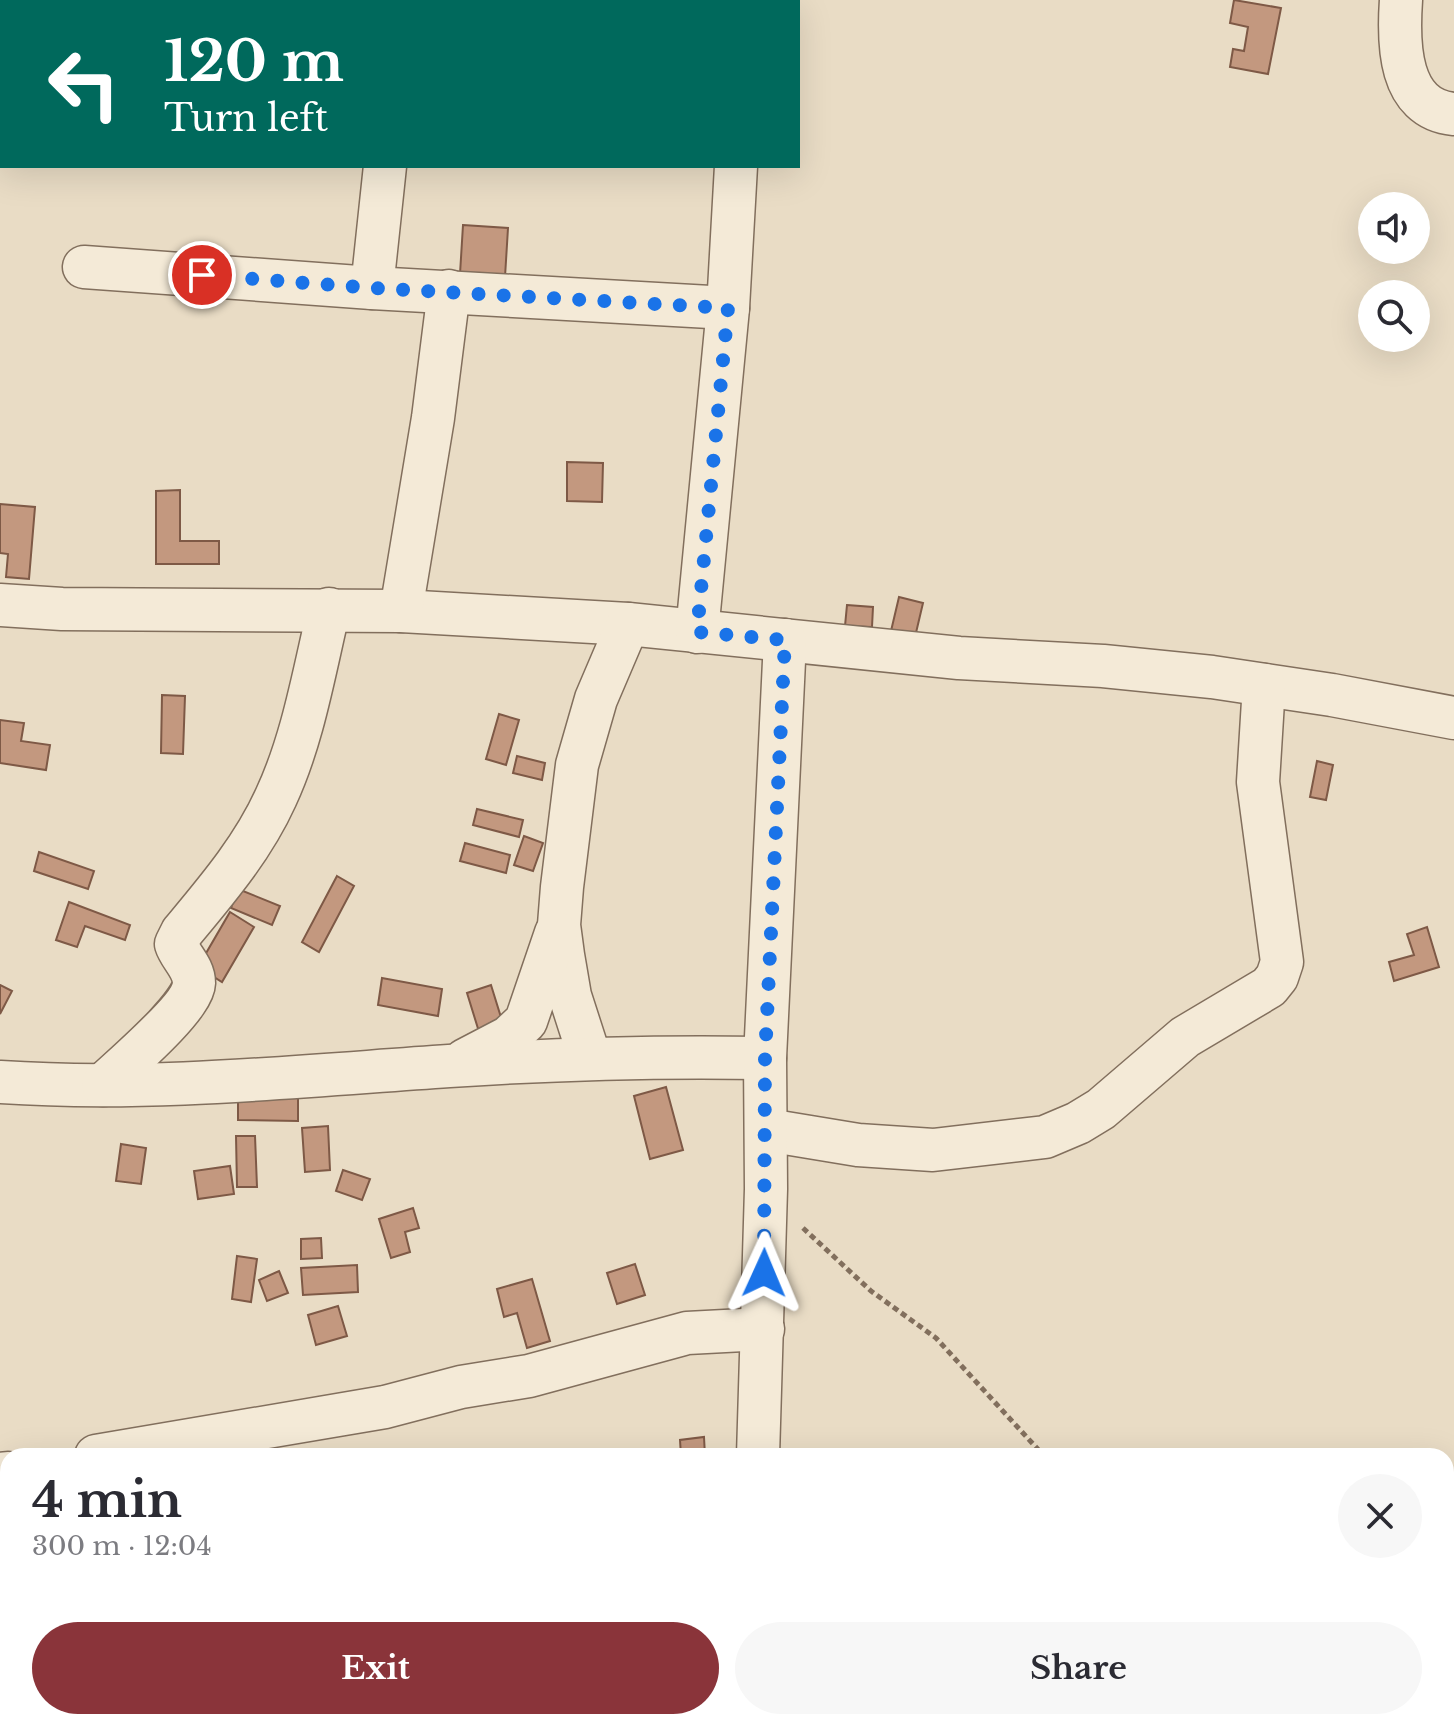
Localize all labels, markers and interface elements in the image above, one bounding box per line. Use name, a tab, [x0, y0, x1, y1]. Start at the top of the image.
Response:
text: 120 m	[164, 27, 344, 96]
icon: left	[32, 32, 136, 136]
text: Turn left	[164, 96, 328, 141]
map controls	[1358, 192, 1430, 352]
button: sound	[1358, 192, 1430, 264]
pin	[168, 241, 236, 309]
icon: arrive	[180, 253, 224, 297]
button: search	[1358, 280, 1430, 352]
position arrow	[722, 1231, 806, 1315]
text: 4 min	[32, 1470, 182, 1530]
button: close	[1338, 1474, 1422, 1558]
text: 300 m · 12:04	[32, 1530, 212, 1562]
button: Exit	[32, 1622, 719, 1714]
button: Share	[735, 1622, 1422, 1714]

